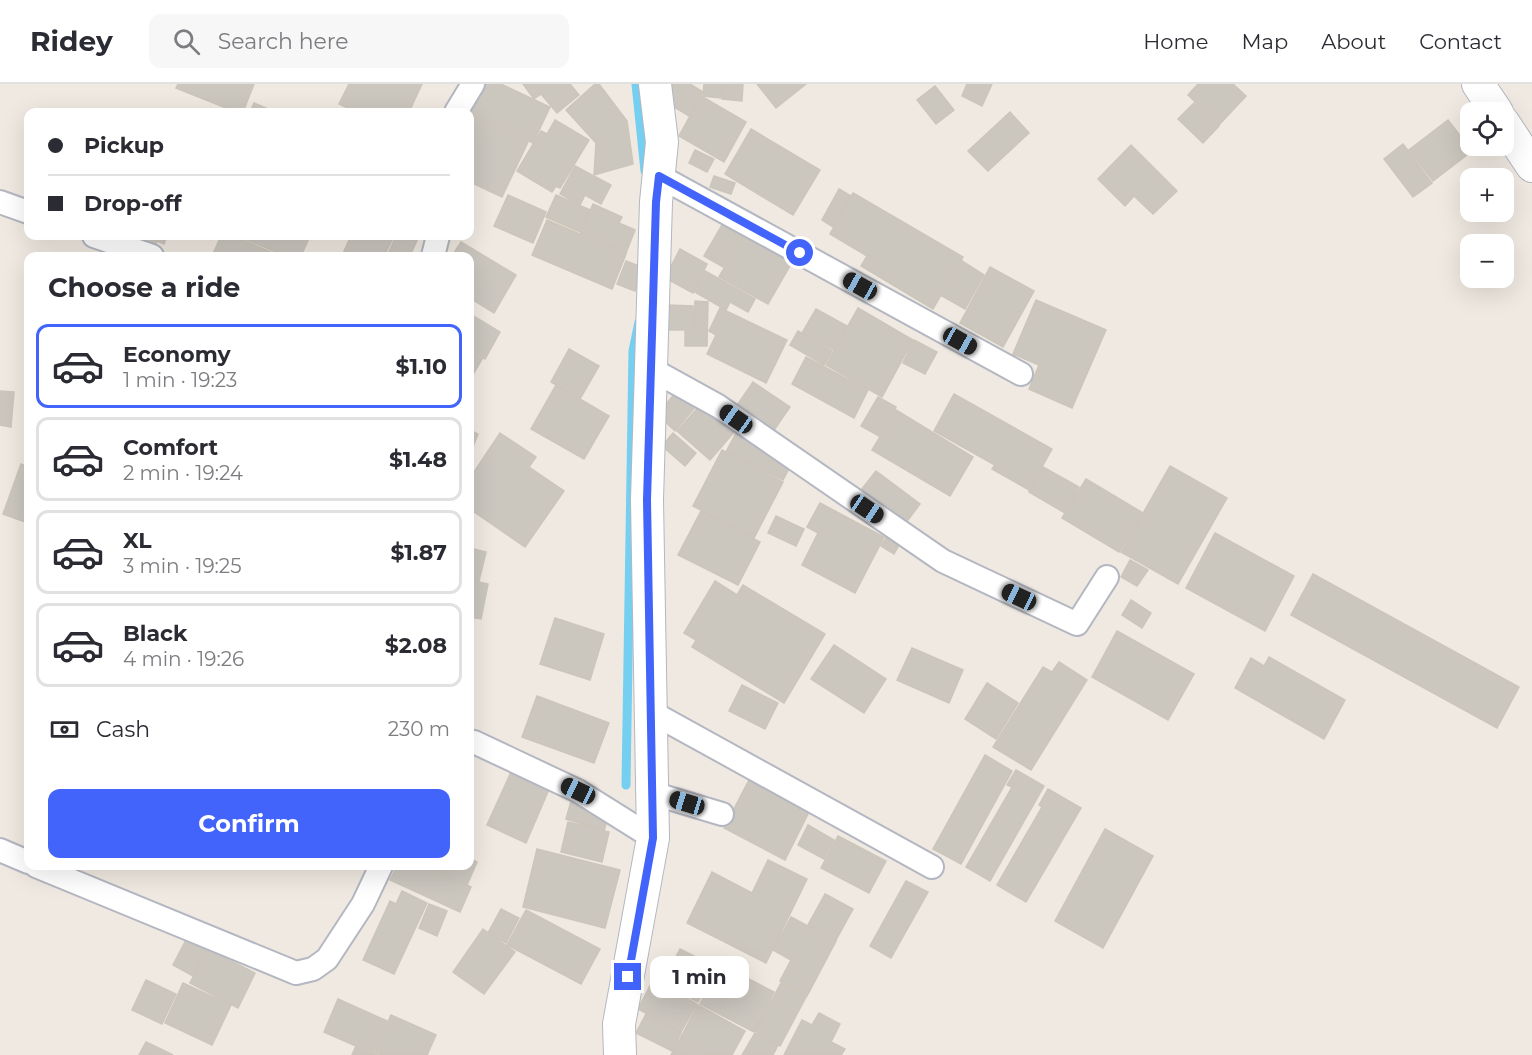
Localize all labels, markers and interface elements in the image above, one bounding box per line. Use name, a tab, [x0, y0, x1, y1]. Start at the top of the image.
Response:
search box	[149, 14, 569, 68]
text: Ridey	[30, 24, 113, 58]
icon: search	[170, 25, 203, 58]
text: Search here	[218, 28, 349, 55]
text: Home	[1143, 29, 1208, 54]
text: Map	[1241, 29, 1288, 54]
text: About	[1321, 29, 1386, 54]
text: Contact	[1419, 29, 1502, 54]
map controls	[1460, 102, 1514, 288]
button: locate	[1460, 102, 1514, 156]
text: Pickup	[84, 132, 164, 159]
button: +	[1460, 168, 1514, 222]
text: Drop-off	[84, 190, 182, 217]
button: −	[1460, 234, 1514, 288]
route start	[786, 239, 813, 266]
car	[840, 269, 880, 303]
text: Choose a ride	[48, 271, 240, 304]
car	[940, 324, 980, 358]
icon: car	[51, 339, 105, 393]
text: Economy	[123, 341, 231, 368]
text: $1.10	[396, 353, 447, 380]
text: 1 min · 19:23	[123, 368, 237, 392]
car	[716, 401, 756, 437]
icon: car	[51, 432, 105, 486]
text: Comfort	[123, 434, 218, 461]
text: $1.48	[389, 446, 447, 473]
text: 2 min · 19:24	[123, 461, 243, 485]
car	[847, 491, 887, 527]
icon: car	[51, 525, 105, 579]
text: XL	[123, 527, 152, 554]
text: $1.87	[390, 539, 447, 566]
text: 3 min · 19:25	[123, 554, 241, 578]
car	[999, 581, 1039, 613]
icon: car	[51, 618, 105, 672]
text: Black	[123, 620, 187, 647]
text: $2.08	[385, 632, 447, 659]
text: 4 min · 19:26	[123, 647, 244, 671]
icon: cash	[48, 713, 81, 746]
text: Cash	[96, 716, 150, 743]
text: 230 m	[388, 717, 450, 741]
car	[558, 775, 598, 807]
button: Confirm	[48, 789, 450, 858]
car	[667, 789, 707, 817]
callout: 1 min	[649, 956, 748, 998]
route end	[614, 963, 641, 990]
text: 1 min	[672, 965, 727, 989]

